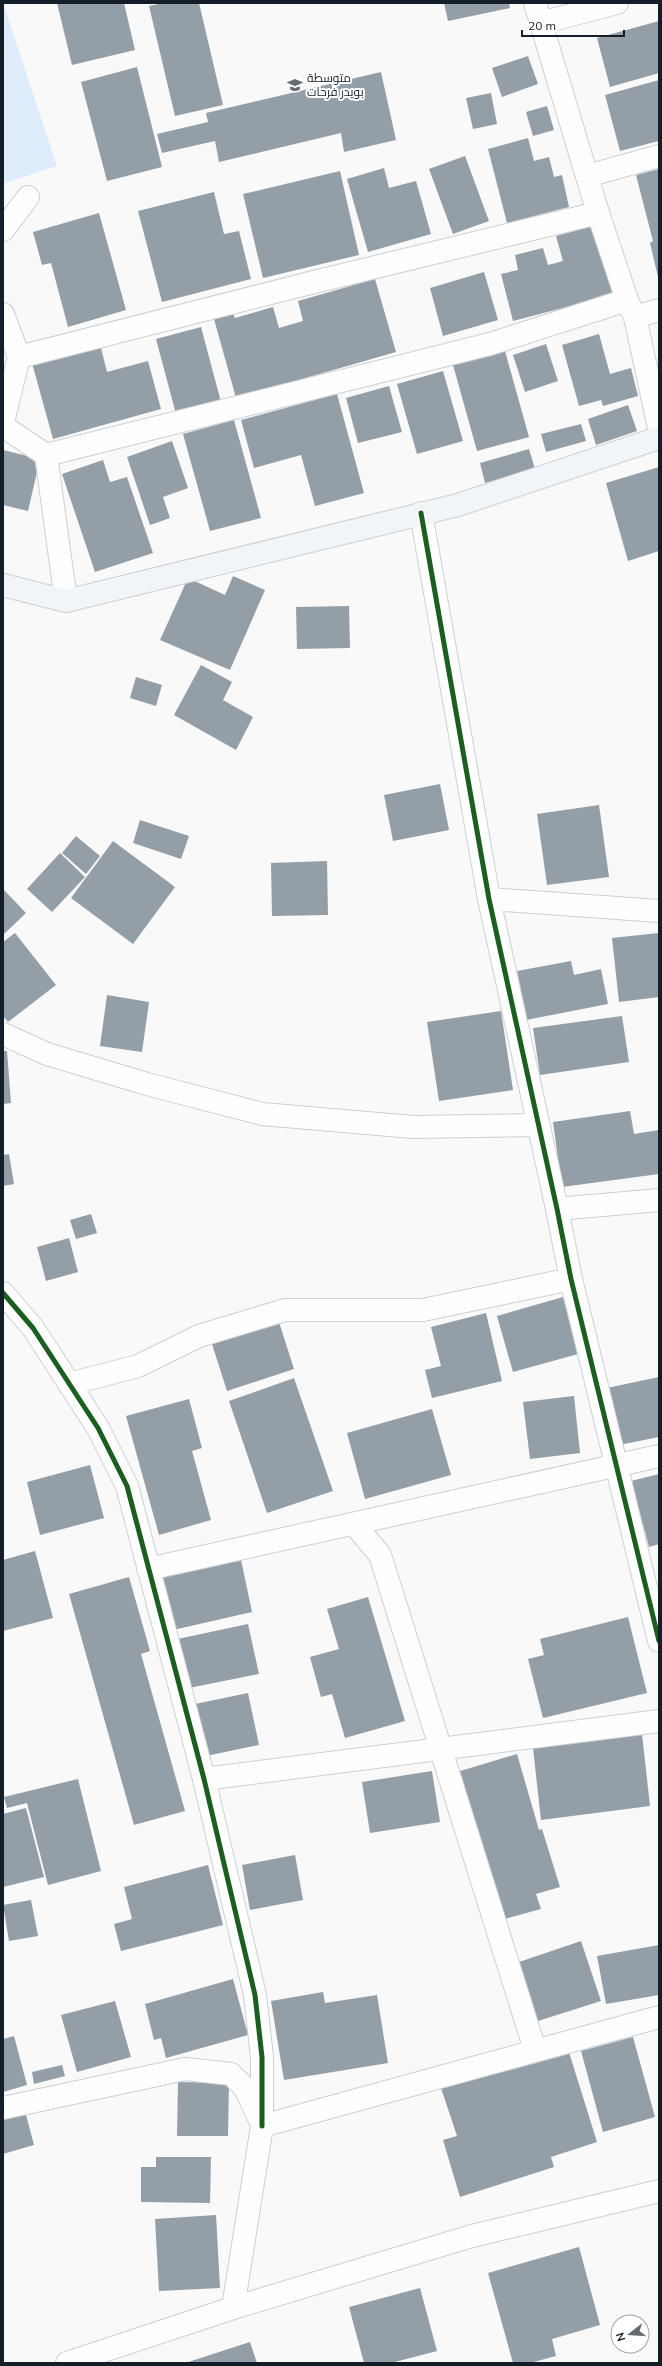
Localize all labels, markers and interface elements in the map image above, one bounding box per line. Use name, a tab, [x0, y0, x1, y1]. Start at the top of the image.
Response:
scale bar	[522, 12, 624, 38]
text: 20 m	[528, 18, 556, 33]
place label: متوسطة بويدر فرحات	[307, 70, 364, 99]
school or university icon: متوسطة بويدر فرحات	[286, 76, 304, 94]
north arrow	[610, 2314, 650, 2354]
text: N	[613, 2331, 628, 2343]

